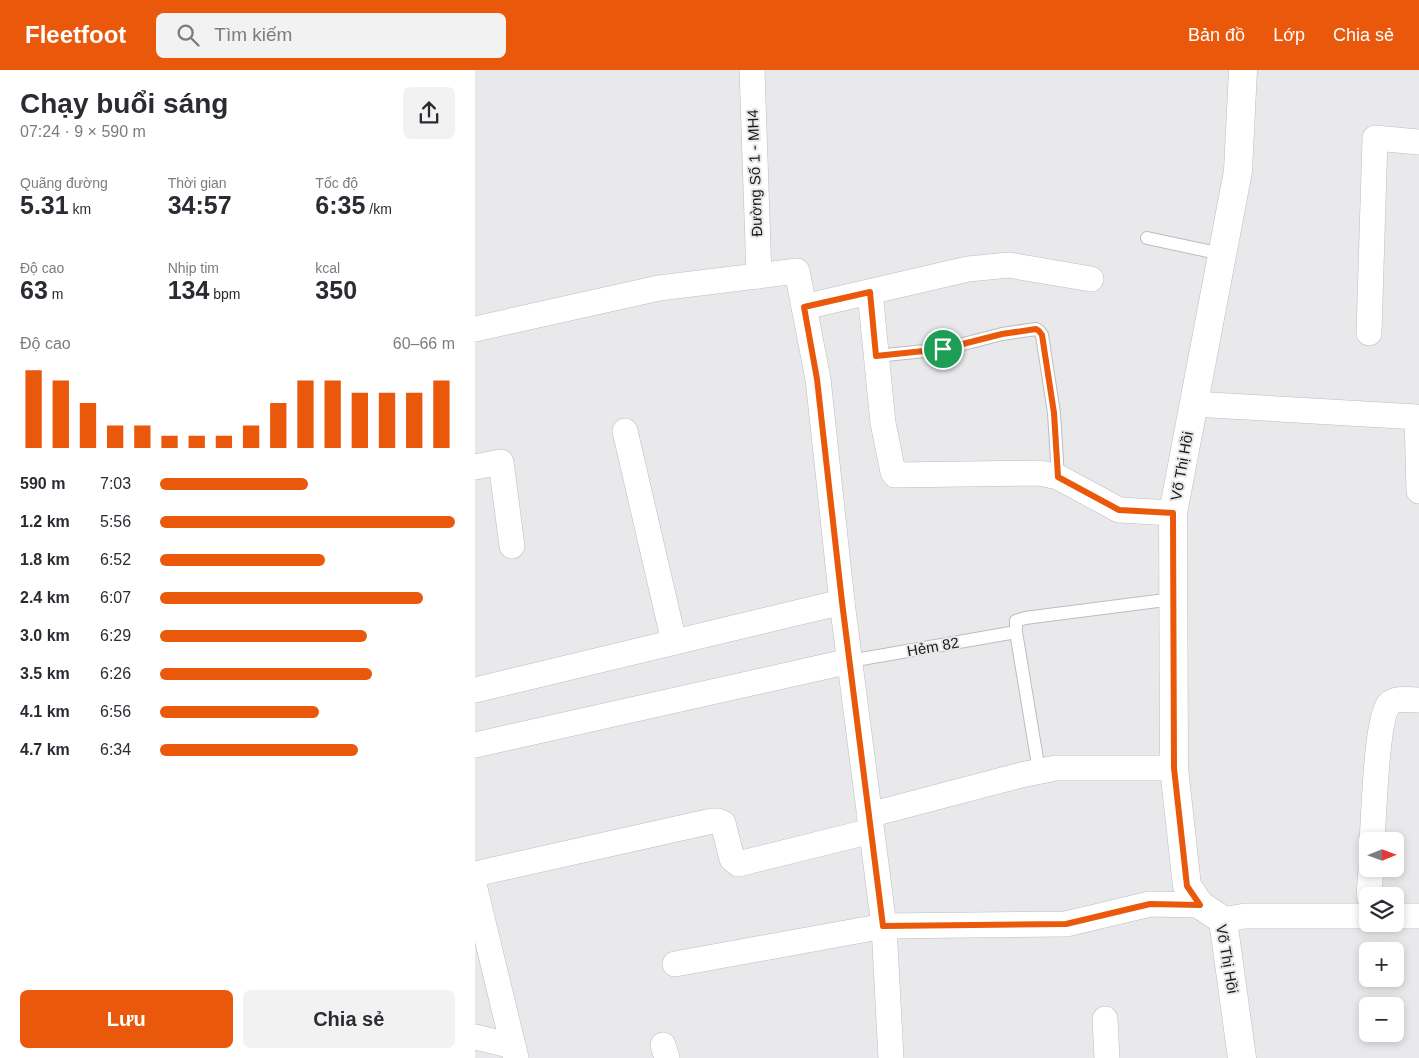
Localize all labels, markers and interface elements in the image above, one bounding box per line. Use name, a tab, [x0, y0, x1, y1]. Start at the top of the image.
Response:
search box	[156, 13, 506, 58]
text: Fleetfoot	[25, 21, 126, 48]
icon: search	[174, 21, 202, 49]
text: Tìm kiếm	[214, 24, 292, 45]
text: Bản đồ	[1188, 25, 1245, 45]
text: Lớp	[1273, 25, 1305, 45]
text: Chia sẻ	[1333, 25, 1394, 45]
button: share	[403, 87, 455, 139]
text: Chạy buổi sáng	[20, 88, 228, 119]
street label: Đường Số 1 - MH4	[744, 109, 765, 237]
text: 07:24 · 9 × 590 m	[20, 123, 146, 140]
text: Quãng đường	[20, 175, 108, 191]
text: Thời gian	[168, 175, 227, 191]
text: Tốc độ	[315, 175, 358, 191]
text: 5.31	[20, 191, 69, 219]
text: 34:57	[168, 191, 232, 219]
text: 6:35	[315, 191, 365, 219]
text: km	[69, 201, 91, 217]
text: /km	[365, 201, 392, 217]
text: Độ cao	[20, 260, 64, 276]
text: Nhịp tim	[168, 260, 219, 276]
text: kcal	[315, 260, 340, 276]
text: 63	[20, 276, 48, 304]
text: 134	[168, 276, 209, 304]
text: 350	[315, 276, 357, 304]
text: m	[48, 286, 63, 302]
text: bpm	[209, 286, 241, 302]
pin	[922, 328, 964, 370]
text: Độ cao	[20, 335, 71, 352]
text: 60–66 m	[393, 335, 455, 352]
icon: arrive	[929, 335, 957, 363]
street label: Võ Thị Hồi	[1167, 430, 1196, 502]
text: 590 m	[20, 475, 65, 492]
text: 7:03	[100, 475, 131, 492]
text: 1.2 km	[20, 513, 70, 530]
text: 5:56	[100, 513, 131, 530]
text: 1.8 km	[20, 551, 70, 568]
text: 6:52	[100, 551, 131, 568]
text: 2.4 km	[20, 589, 70, 606]
text: 6:07	[100, 589, 131, 606]
text: 3.0 km	[20, 627, 70, 644]
text: 6:29	[100, 627, 131, 644]
street label: Hẻm 82	[906, 634, 960, 659]
text: 3.5 km	[20, 665, 70, 682]
text: 6:26	[100, 665, 131, 682]
text: 4.1 km	[20, 703, 70, 720]
text: 6:56	[100, 703, 131, 720]
text: 4.7 km	[20, 741, 70, 758]
text: 6:34	[100, 741, 131, 758]
north arrow	[1359, 832, 1404, 878]
map controls	[1359, 832, 1404, 1042]
button: layers	[1359, 887, 1404, 932]
street label: Võ Thị Hồi	[1213, 923, 1242, 995]
button: +	[1359, 942, 1404, 987]
button: Lưu	[20, 990, 233, 1048]
button: Chia sẻ	[243, 990, 455, 1048]
button: −	[1359, 997, 1404, 1042]

